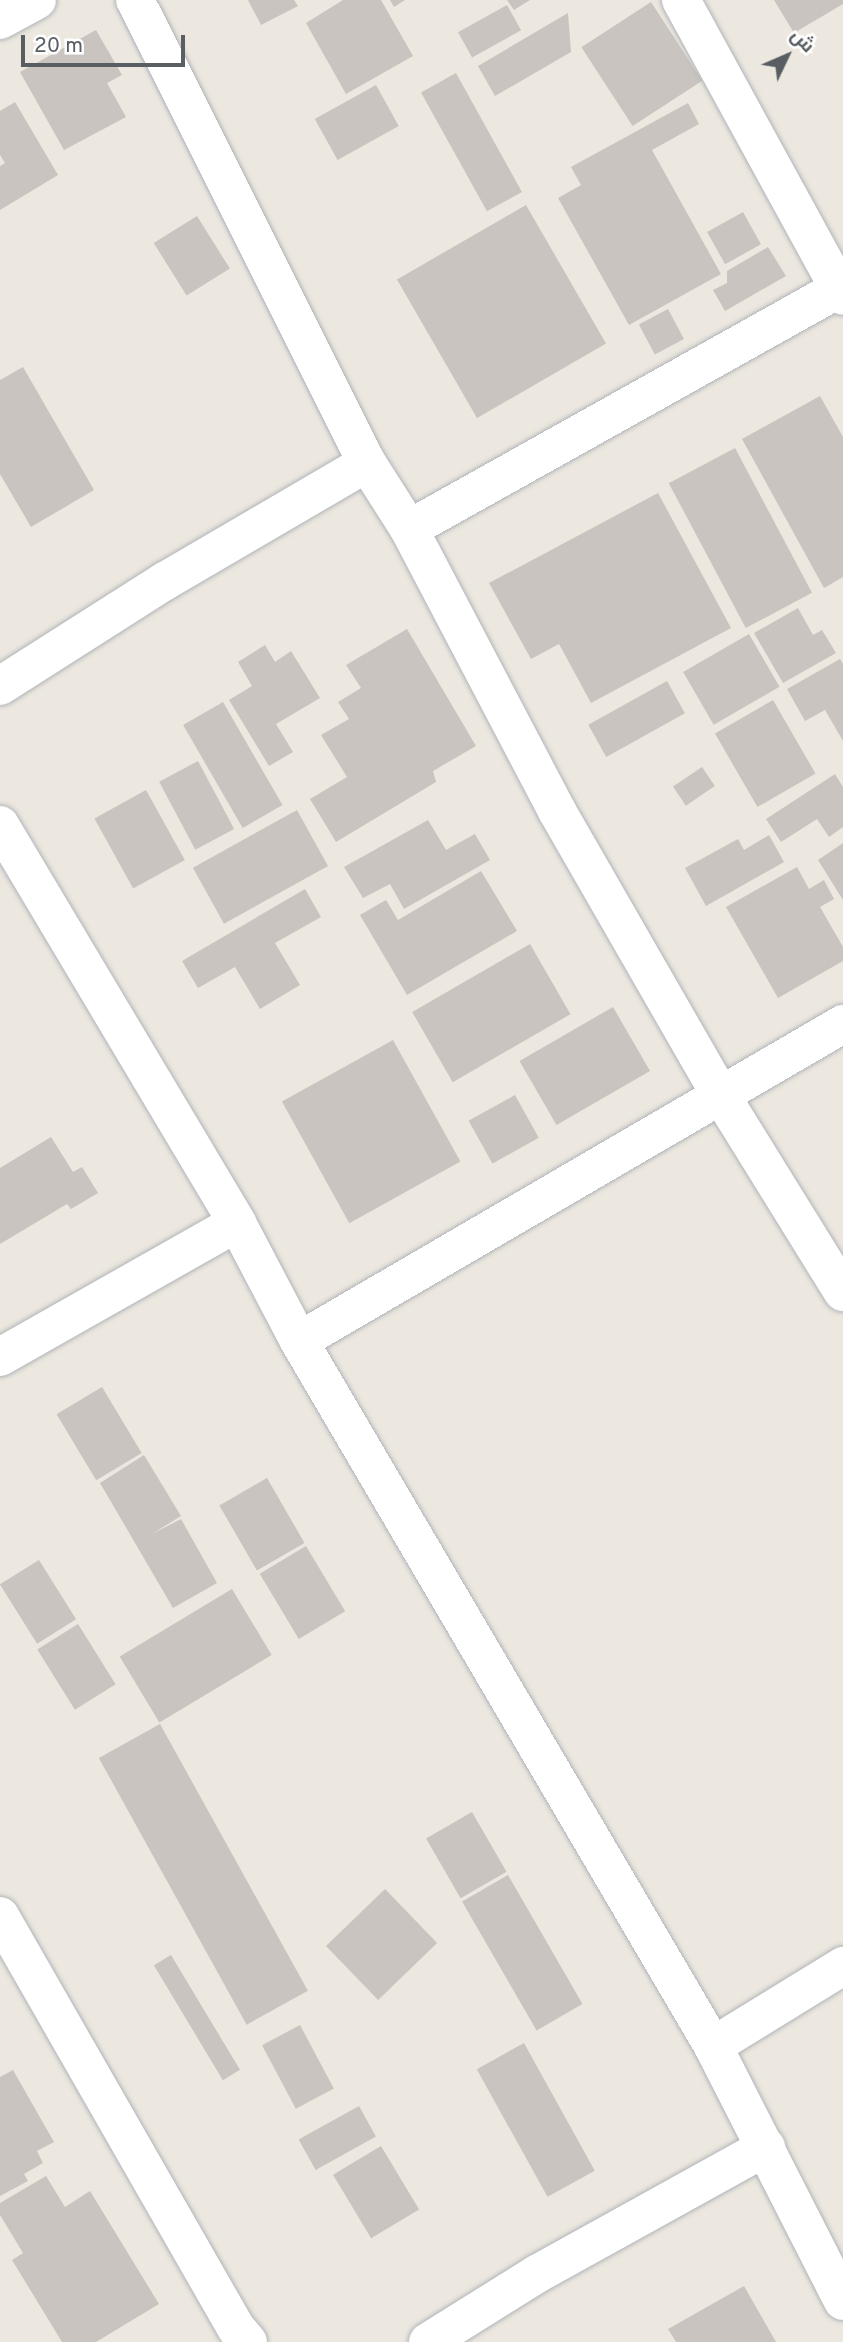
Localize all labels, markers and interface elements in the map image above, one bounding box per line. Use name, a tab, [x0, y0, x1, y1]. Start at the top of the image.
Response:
scale bar	[24, 21, 189, 65]
north arrow	[752, 21, 822, 91]
text: ش	[785, 24, 819, 59]
text: 20 m	[34, 33, 83, 60]

